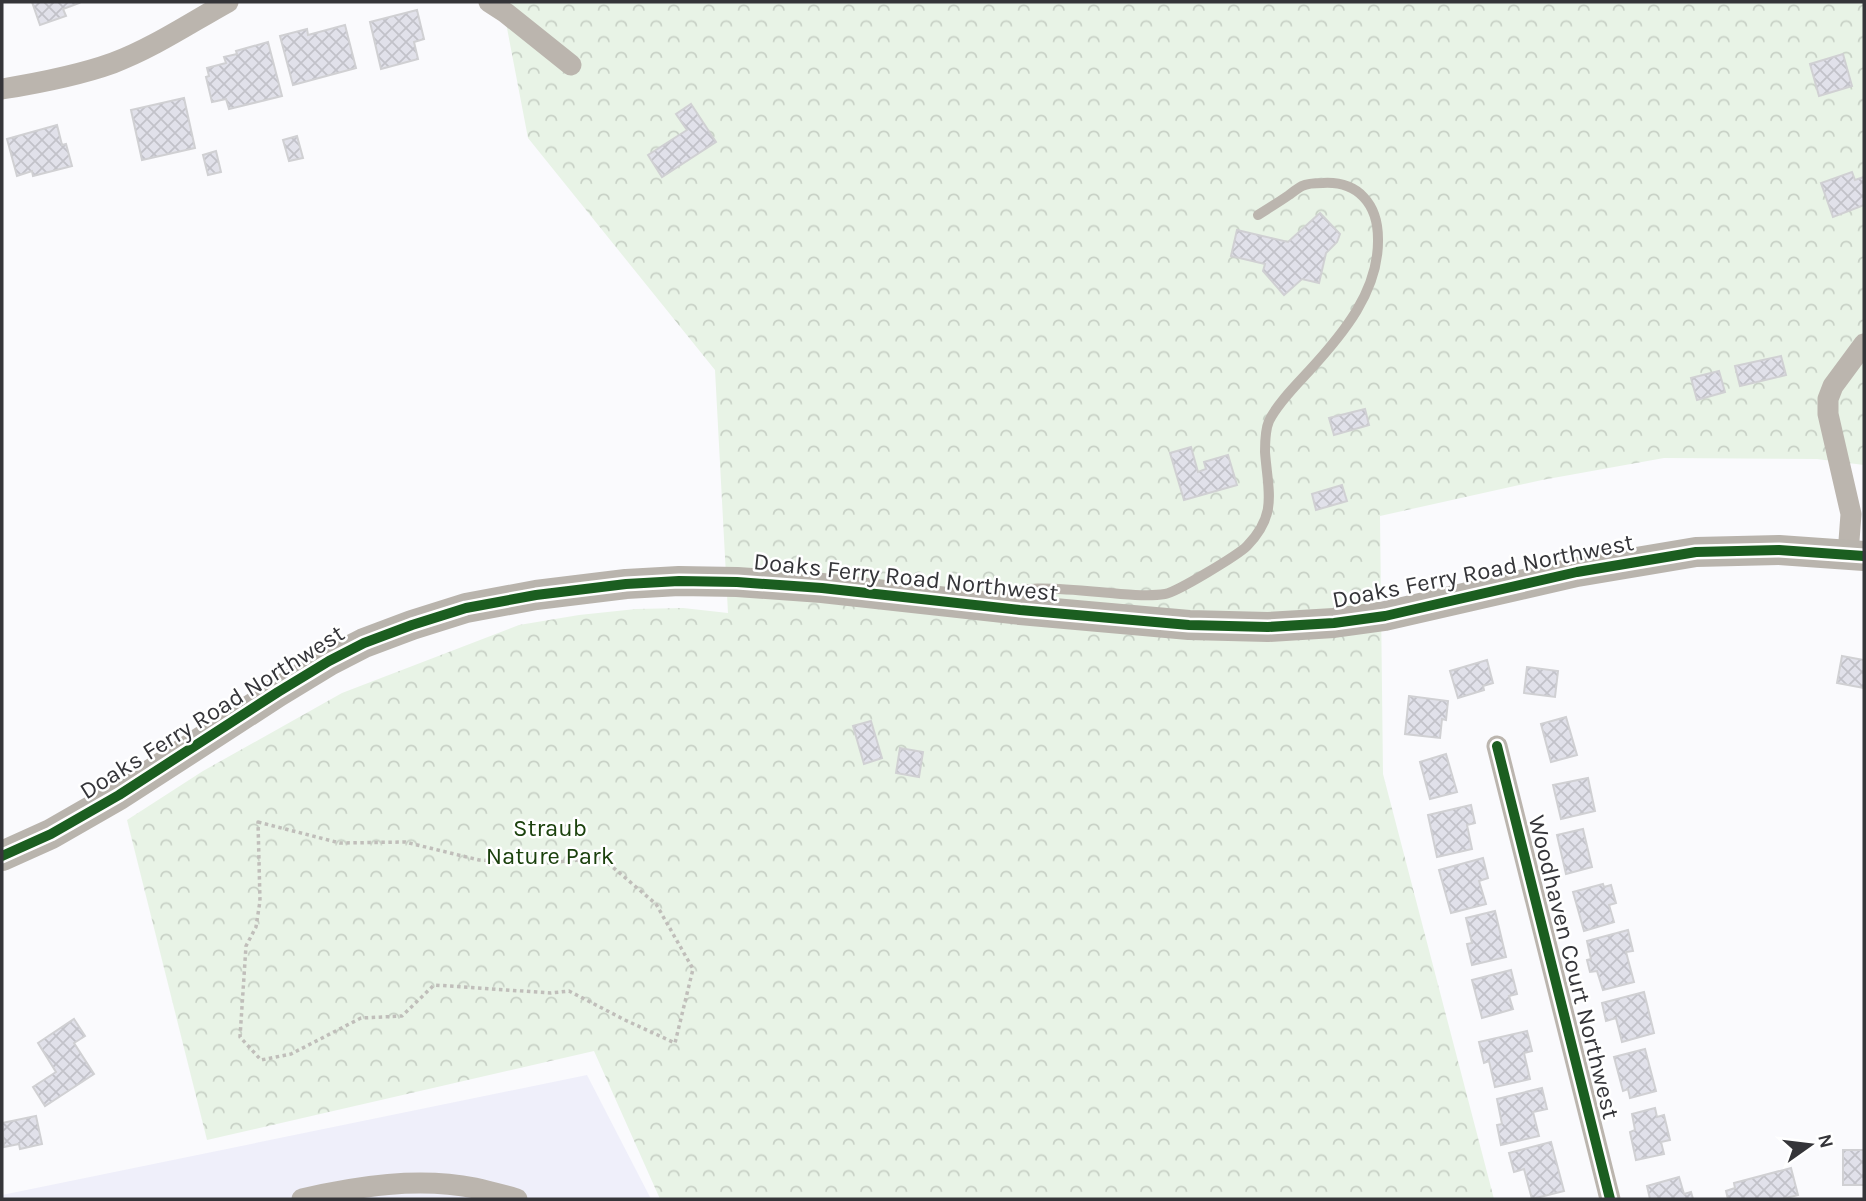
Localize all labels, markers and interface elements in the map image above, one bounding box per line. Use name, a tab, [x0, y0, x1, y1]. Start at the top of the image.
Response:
street label: Doaks Ferry Road Northwest	[1330, 528, 1636, 614]
street label: Doaks Ferry Road Northwest	[752, 547, 1060, 607]
street label: Doaks Ferry Road Northwest	[75, 619, 349, 805]
street label: Woodhaven Court Northwest	[1523, 812, 1625, 1122]
park label: Straub Nature Park	[486, 814, 614, 870]
north arrow	[1775, 1110, 1845, 1180]
text: N	[1813, 1132, 1838, 1150]

